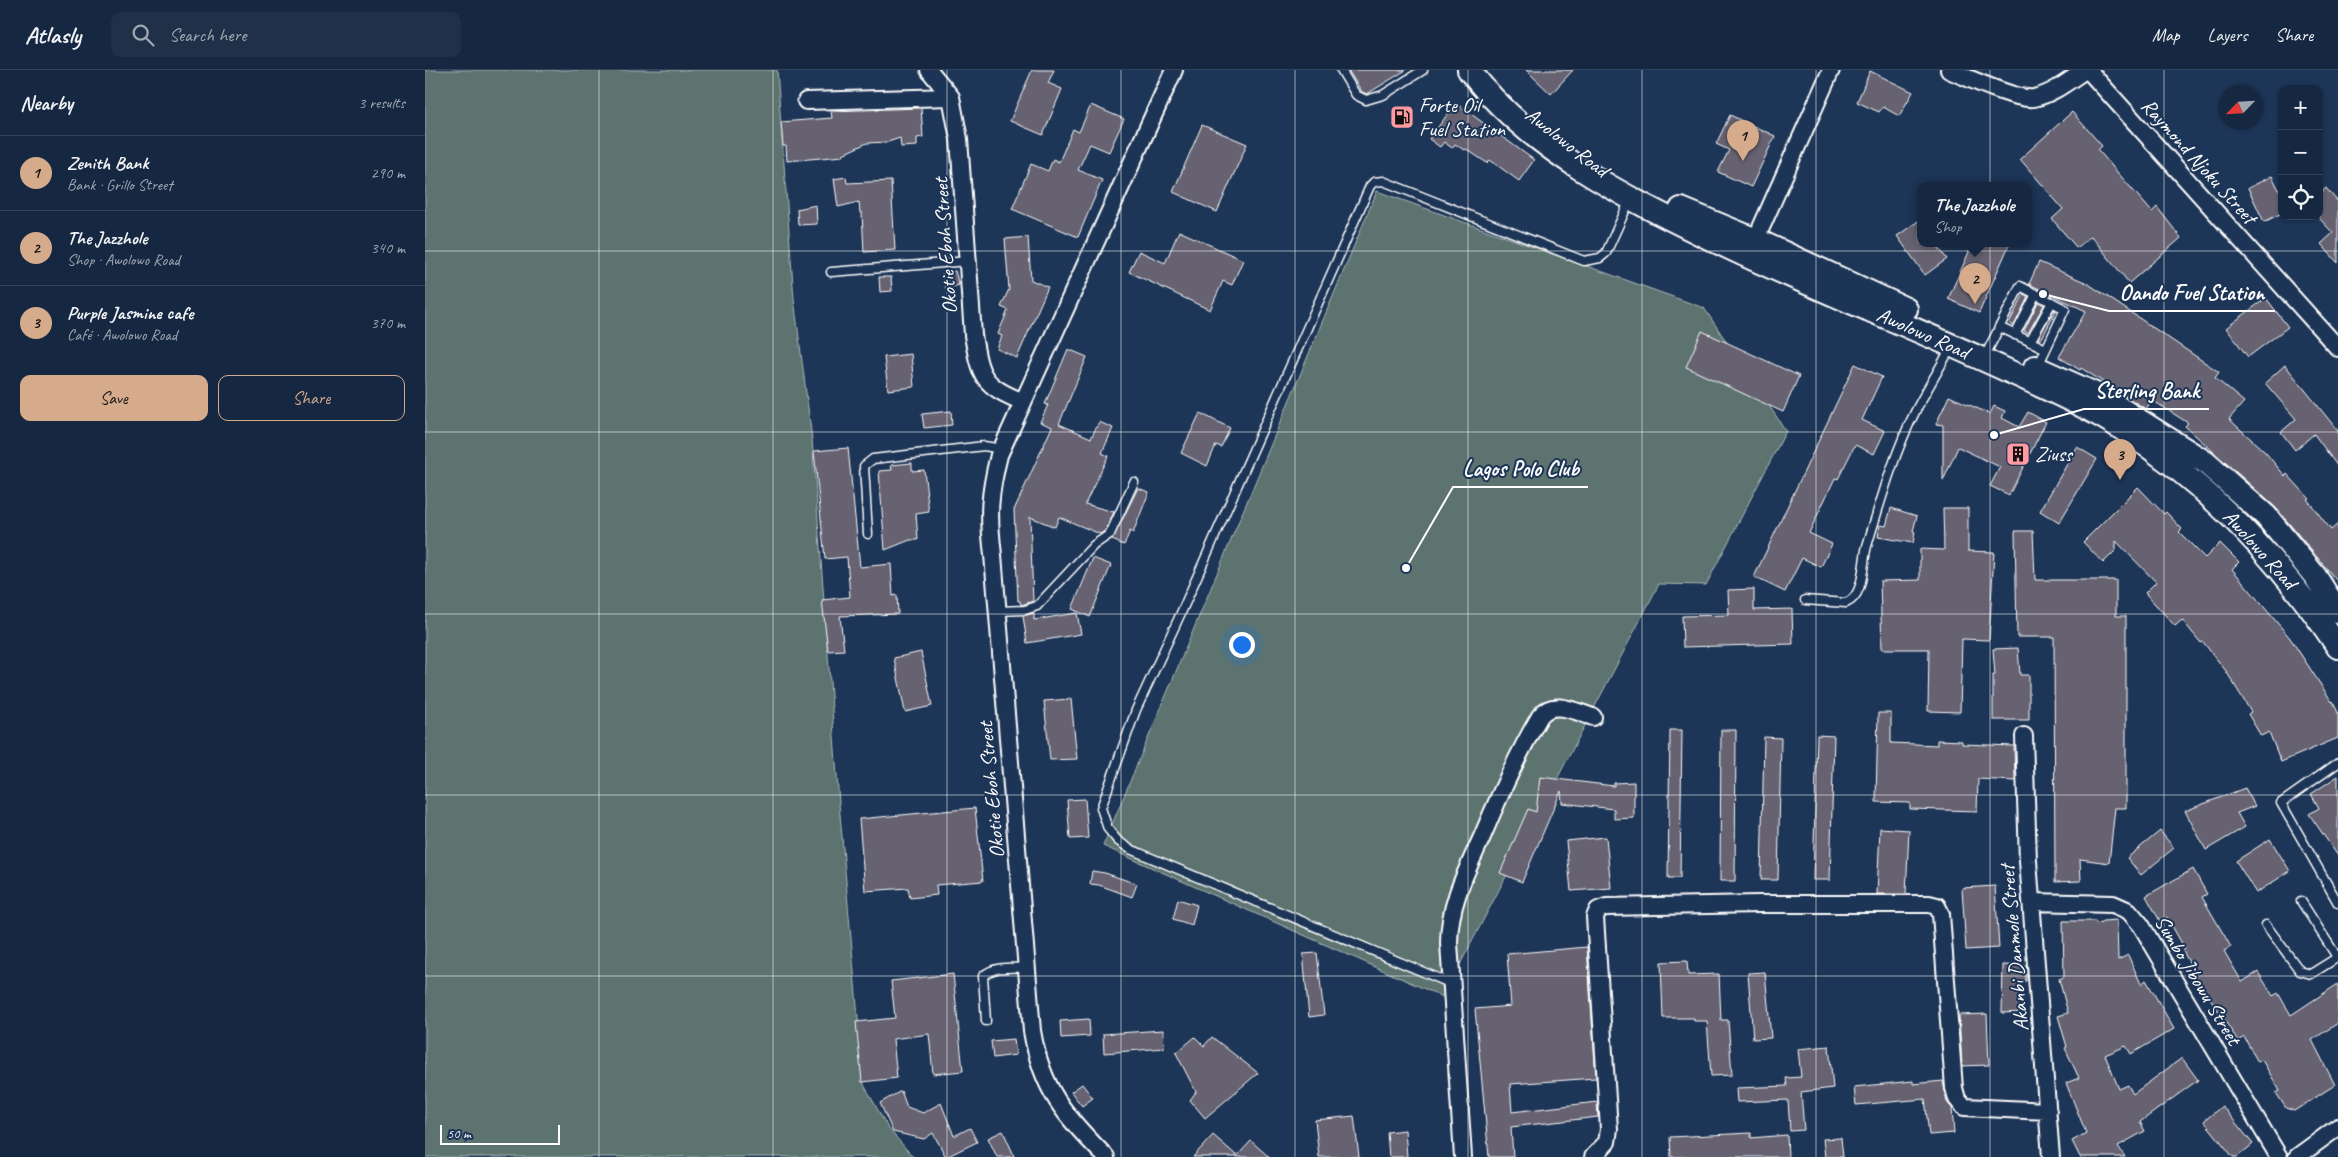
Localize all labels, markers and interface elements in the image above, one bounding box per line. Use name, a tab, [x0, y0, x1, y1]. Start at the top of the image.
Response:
search box	[111, 12, 461, 57]
text: Atlasly	[25, 20, 81, 50]
icon: search	[129, 21, 157, 49]
text: Search here	[169, 23, 246, 47]
text: Map	[2152, 24, 2180, 46]
text: Layers	[2208, 24, 2247, 46]
text: Share	[2275, 24, 2313, 46]
north arrow	[2218, 85, 2263, 130]
map controls	[2278, 85, 2323, 220]
button: +	[2278, 85, 2323, 130]
text: Nearby	[20, 90, 73, 116]
place label: Forte Oil Fuel Station	[1419, 92, 1506, 142]
text: 3 results	[358, 93, 405, 113]
street label: Raymond Njoku Street	[2136, 93, 2264, 231]
street label: Awolowo Road	[1520, 102, 1617, 185]
fuel station icon: Forte Oil Fuel Station	[1389, 104, 1415, 130]
pin: 1	[1727, 120, 1759, 161]
button: −	[2278, 130, 2323, 175]
text: Zenith Bank	[67, 151, 148, 175]
text: 1	[32, 163, 40, 183]
text: 290 m	[371, 163, 405, 183]
text: Bank · Grillo Street	[67, 175, 173, 195]
street label: Okotie Eboh Street	[927, 175, 963, 315]
button: locate	[2278, 175, 2323, 220]
popup	[1917, 182, 2032, 247]
text: The Jazzhole	[1934, 193, 2015, 217]
text: Shop	[1934, 217, 1962, 237]
text: The Jazzhole	[67, 226, 147, 250]
text: 2	[32, 238, 40, 258]
text: 340 m	[371, 238, 405, 258]
text: Shop · Awolowo Road	[67, 250, 180, 270]
pin: 2	[1959, 263, 1991, 304]
callout: Oando Fuel Station	[2109, 274, 2275, 311]
text: Oando Fuel Station	[2120, 279, 2266, 307]
text: Purple Jasmine cafe	[67, 301, 193, 325]
street label: Awolowo Road	[1873, 301, 1977, 366]
text: 3	[32, 313, 40, 333]
text: 370 m	[371, 313, 405, 333]
text: Café · Awolowo Road	[67, 325, 177, 345]
callout: Sterling Bank	[2084, 372, 2209, 409]
button: Save	[20, 375, 208, 421]
button: Share	[218, 375, 405, 421]
text: Sterling Bank	[2095, 377, 2201, 405]
pin: 3	[2104, 439, 2136, 480]
building icon: Ziuss	[2005, 441, 2031, 467]
place label: Ziuss	[2035, 441, 2074, 467]
callout: Lagos Polo Club	[1453, 450, 1588, 487]
text: Lagos Polo Club	[1463, 455, 1580, 483]
street label: Awolowo Road	[2217, 504, 2305, 597]
your location	[1229, 632, 1255, 658]
street label: Okotie Eboh Street	[972, 719, 1010, 859]
street label: Akanbi Danmole Street	[1994, 861, 2034, 1032]
street label: Sumbo Jibowu Street	[2149, 910, 2248, 1051]
scale bar	[440, 1122, 560, 1145]
text: 50 m	[447, 1125, 471, 1142]

